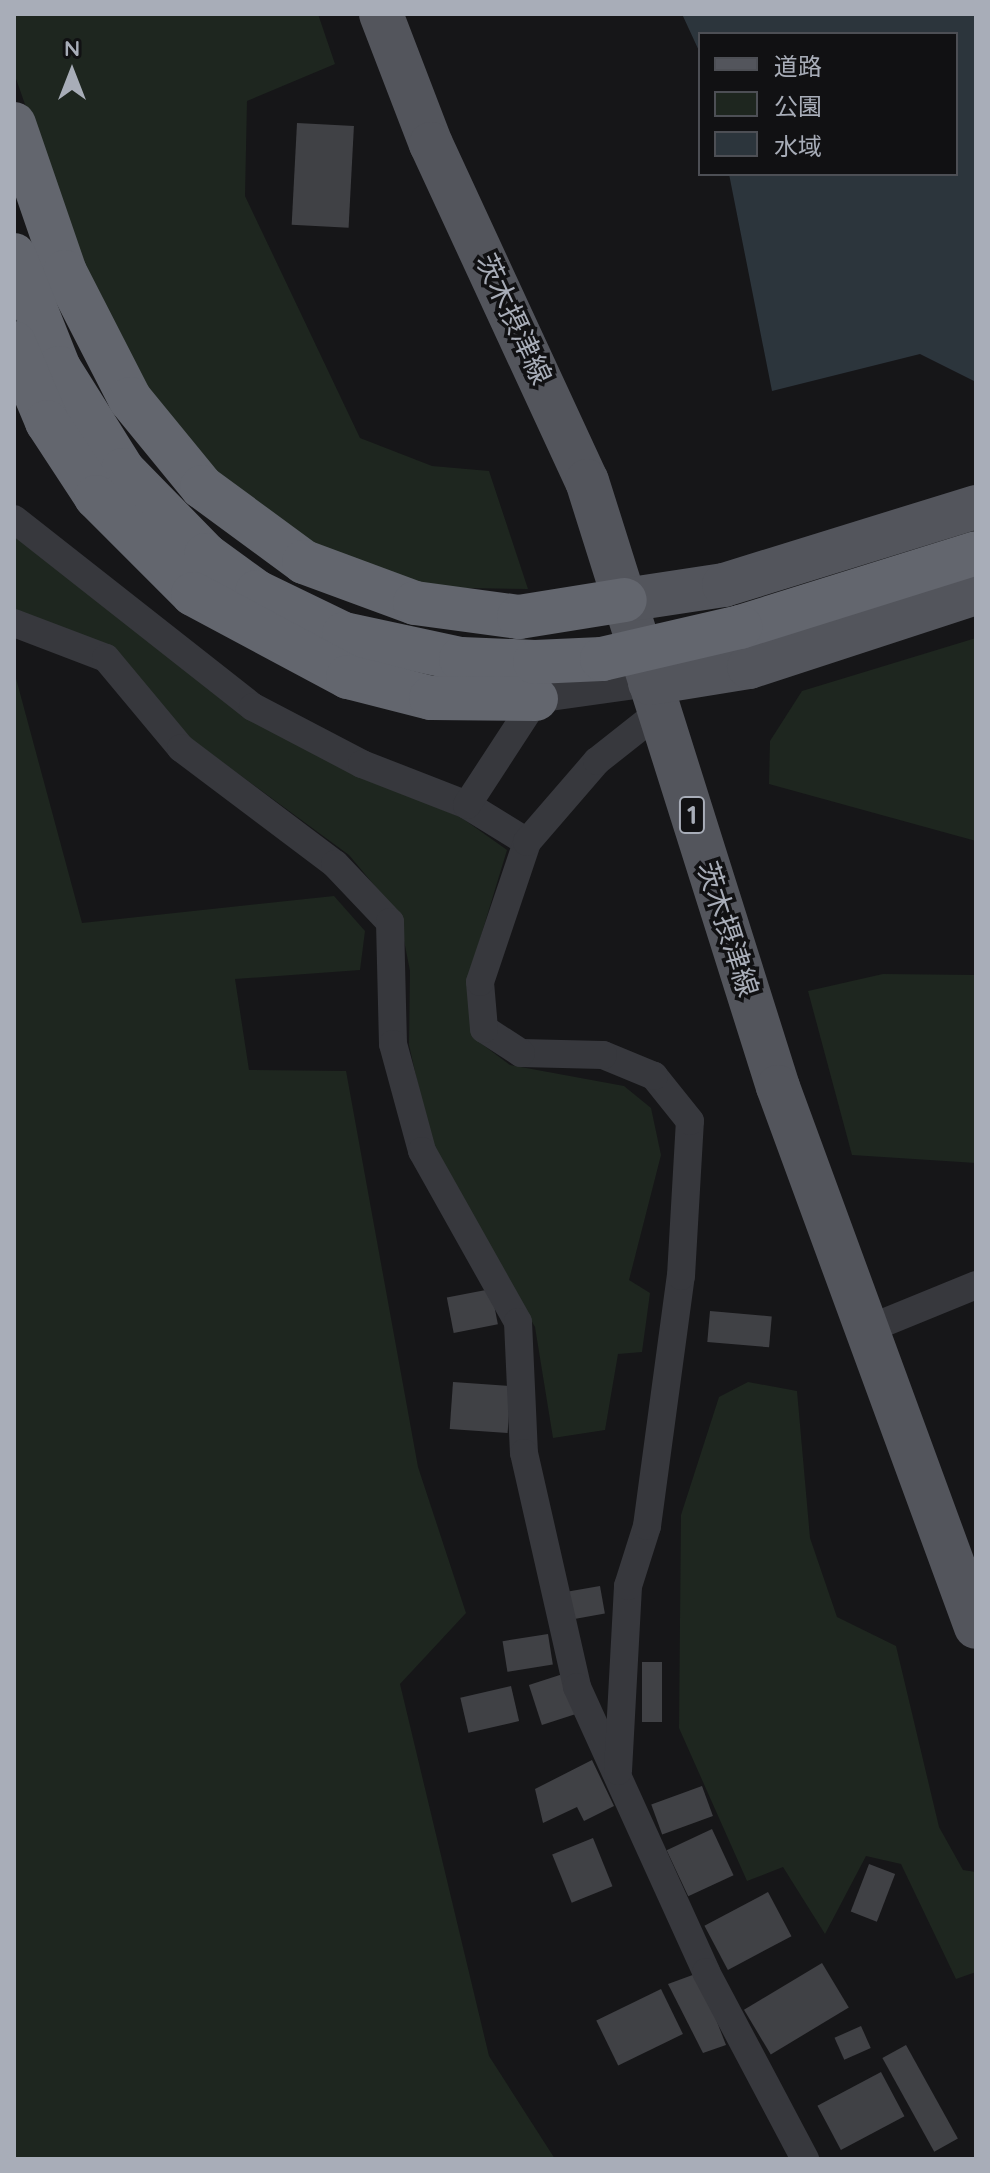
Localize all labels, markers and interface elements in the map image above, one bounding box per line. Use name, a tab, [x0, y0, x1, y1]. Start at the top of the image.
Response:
north arrow	[32, 32, 112, 112]
legend	[698, 32, 958, 176]
text: N	[64, 34, 80, 62]
text: 道路	[774, 51, 822, 81]
text: 公園	[774, 91, 822, 121]
text: 水域	[774, 131, 822, 161]
street label: 茨木摂津線	[469, 248, 559, 390]
road number: 1	[678, 793, 706, 837]
street label: 茨木摂津線	[690, 857, 766, 1001]

